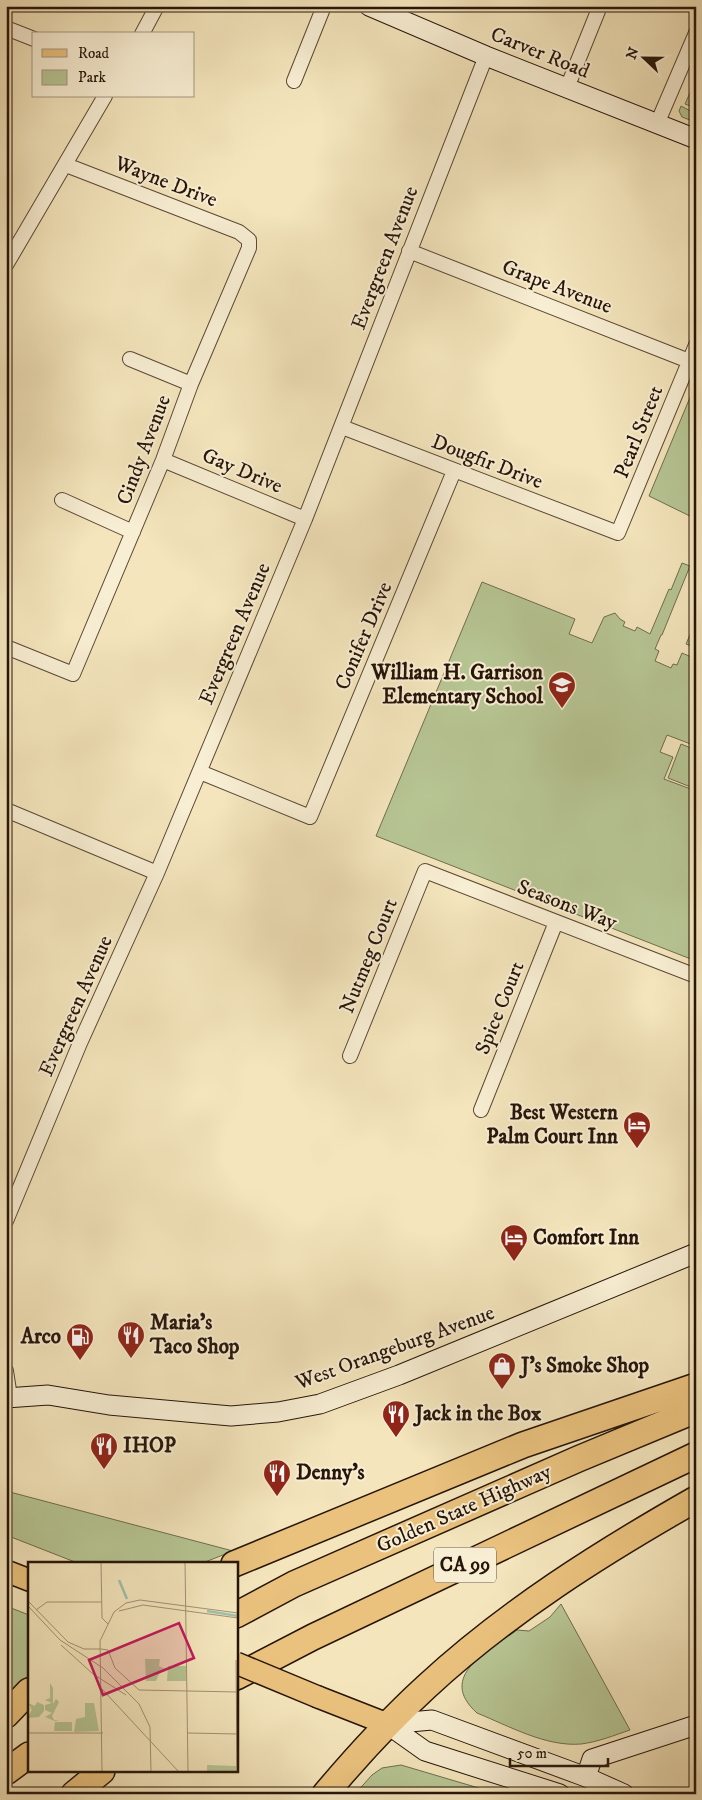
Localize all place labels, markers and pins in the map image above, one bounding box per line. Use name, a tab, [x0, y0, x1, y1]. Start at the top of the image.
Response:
place label: William H. Garrison Elementary School	[370, 660, 544, 710]
school or university icon: William H. Garrison Elementary School	[547, 670, 577, 709]
place label: Best Western Palm Court Inn	[486, 1100, 619, 1150]
hotel icon: Best Western Palm Court Inn	[622, 1110, 652, 1149]
hotel icon: Comfort Inn	[499, 1223, 529, 1262]
place label: Comfort Inn	[533, 1225, 640, 1251]
place label: Maria's Taco Shop	[149, 1310, 240, 1360]
restaurant icon: Maria's Taco Shop	[116, 1320, 146, 1359]
fuel station icon: Arco	[65, 1322, 95, 1361]
place label: Arco	[20, 1324, 61, 1350]
shop icon: J's Smoke Shop	[487, 1351, 517, 1390]
place label: J's Smoke Shop	[519, 1353, 650, 1379]
restaurant icon: Jack in the Box	[381, 1399, 411, 1438]
place label: Jack in the Box	[413, 1401, 542, 1427]
restaurant icon: IHOP	[89, 1431, 119, 1470]
place label: IHOP	[123, 1433, 177, 1459]
restaurant icon: Denny's	[262, 1458, 292, 1497]
place label: Denny's	[296, 1460, 364, 1486]

